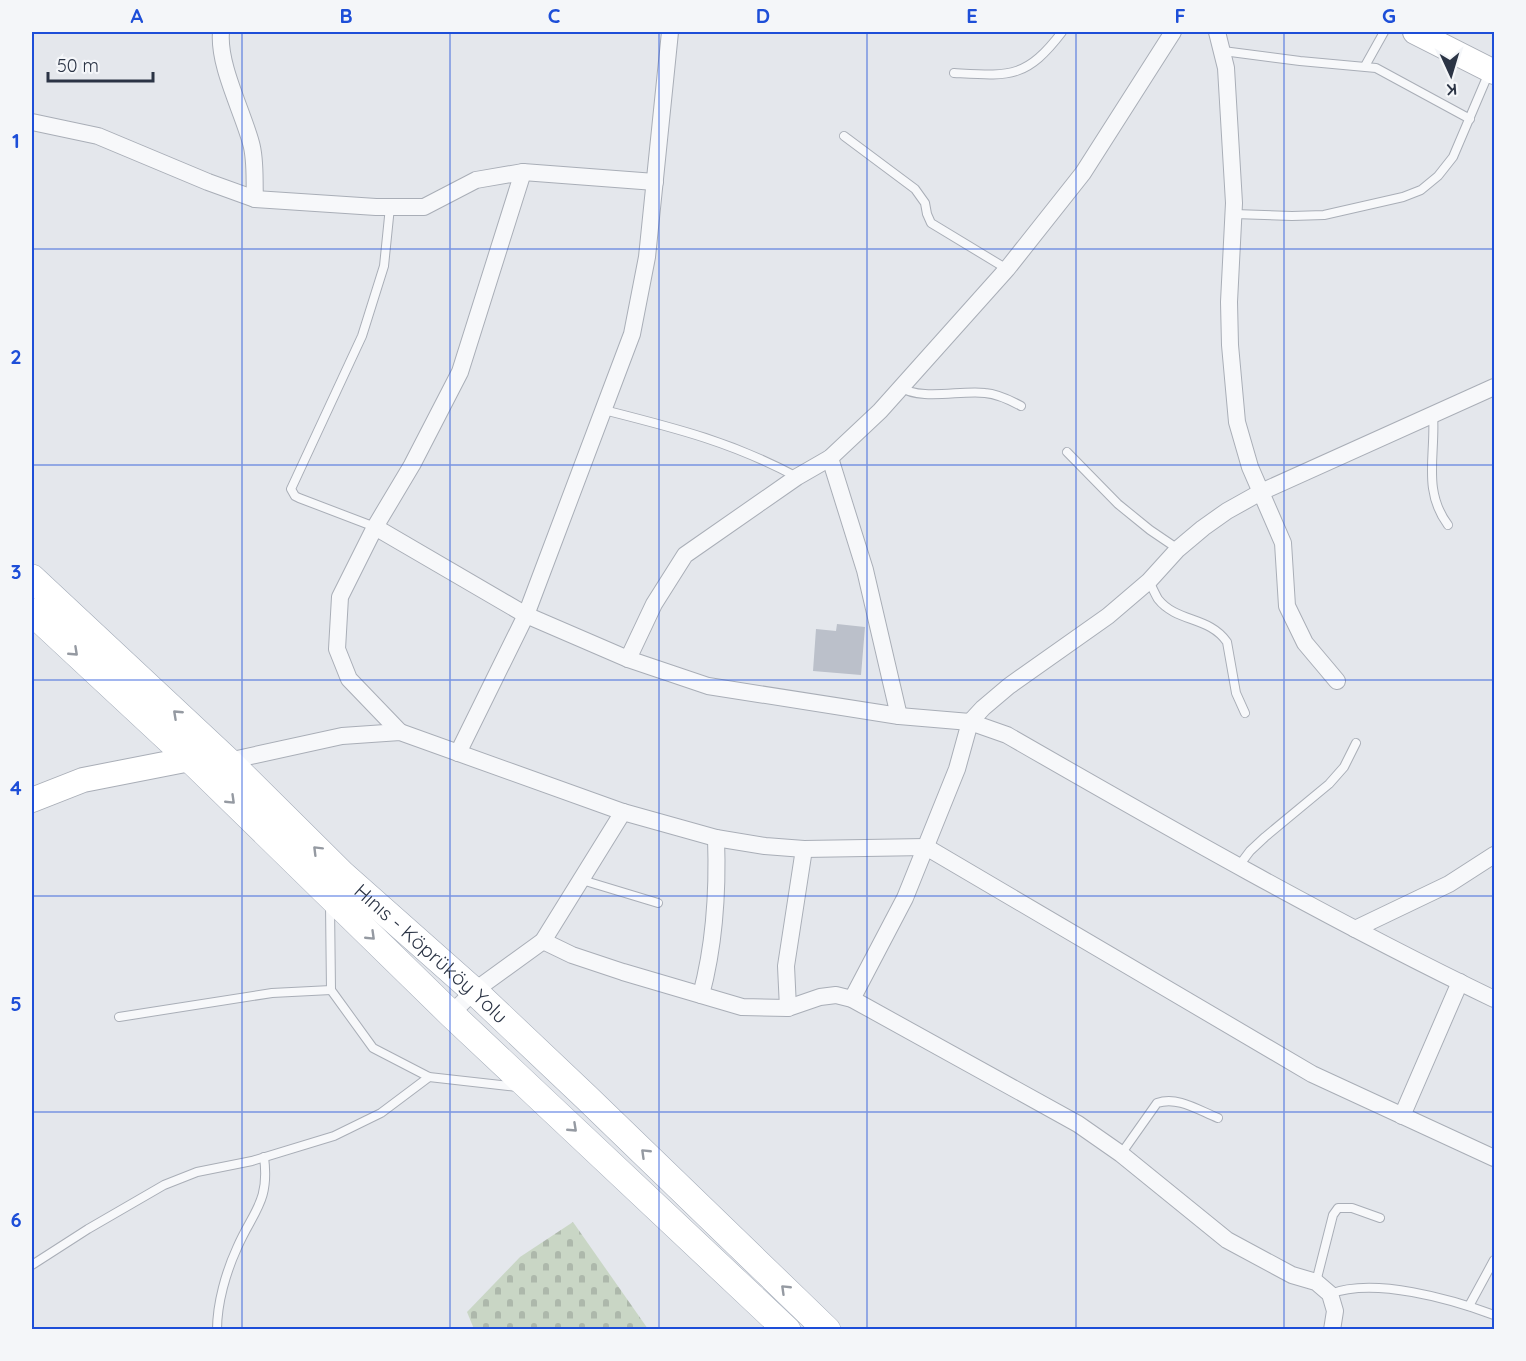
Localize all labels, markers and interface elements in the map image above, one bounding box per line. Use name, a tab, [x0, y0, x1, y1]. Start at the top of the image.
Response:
text: A	[131, 3, 144, 28]
text: B	[339, 3, 353, 28]
text: C	[548, 3, 561, 28]
text: D	[756, 3, 770, 28]
text: E	[966, 3, 978, 28]
text: F	[1174, 3, 1186, 28]
text: G	[1382, 3, 1396, 28]
scale bar	[48, 45, 153, 83]
north arrow	[1421, 45, 1481, 105]
text: 50 m	[57, 54, 99, 77]
text: K	[1446, 80, 1458, 100]
text: 1	[12, 128, 20, 153]
text: 2	[10, 344, 22, 369]
text: 3	[11, 559, 21, 584]
one-way arrow	[68, 645, 78, 656]
one-way arrow	[174, 710, 184, 721]
text: 4	[10, 775, 22, 800]
one-way arrow	[225, 793, 235, 804]
one-way arrow	[314, 846, 325, 857]
street label: Hınıs - Köprüköy Yolu	[349, 878, 513, 1028]
one-way arrow	[365, 929, 375, 940]
text: 5	[10, 991, 22, 1016]
one-way arrow	[567, 1121, 577, 1132]
one-way arrow	[642, 1150, 653, 1161]
text: 6	[10, 1207, 22, 1232]
one-way arrow	[782, 1285, 792, 1296]

